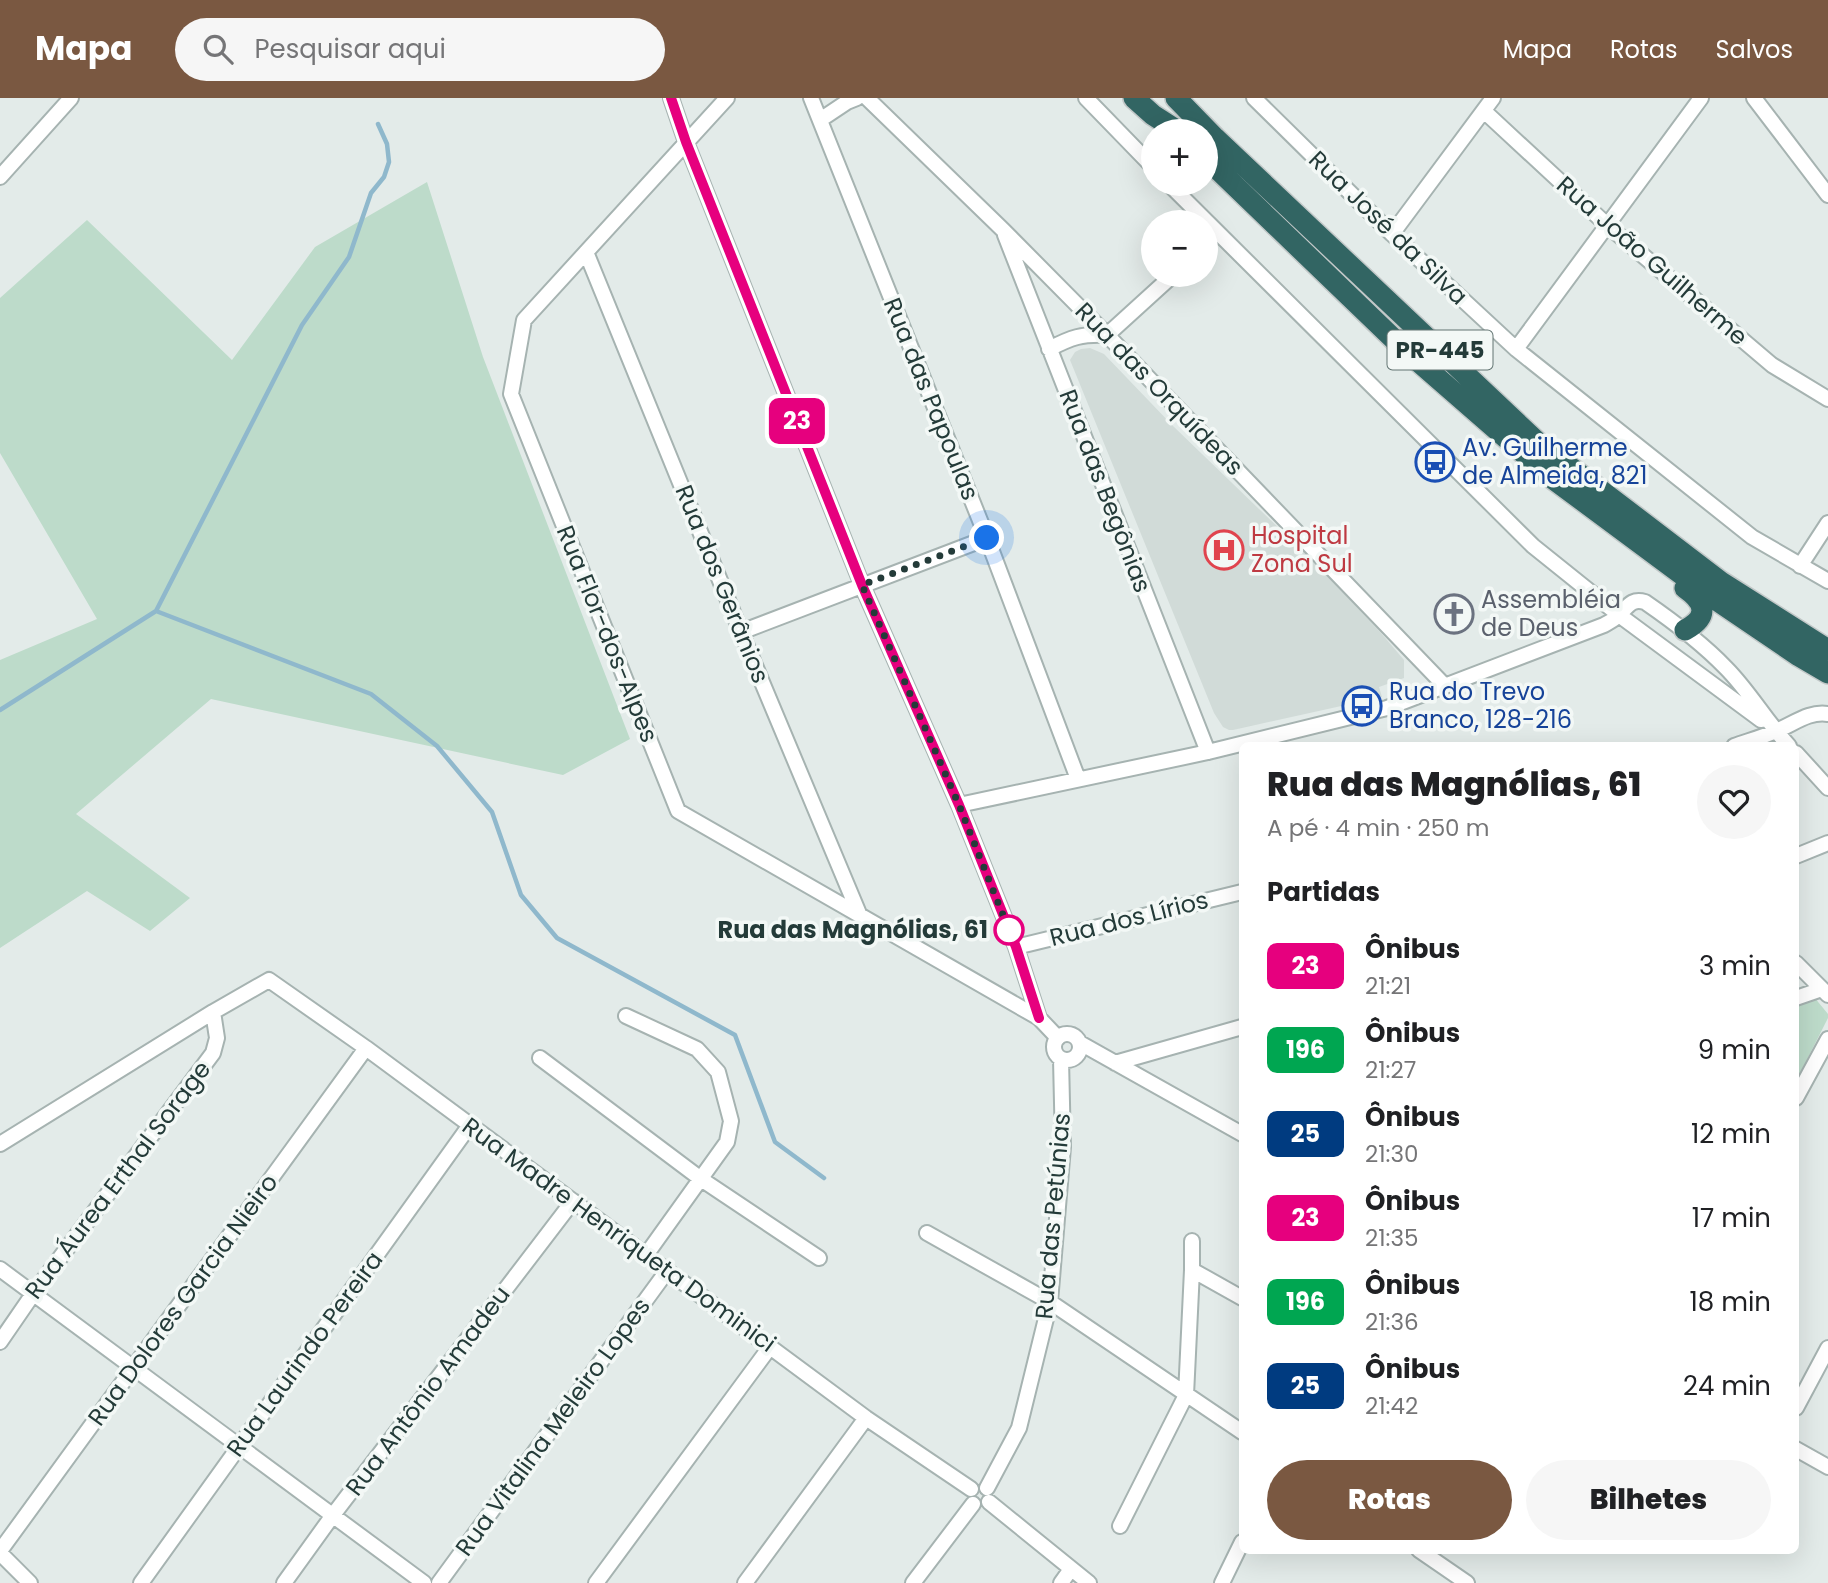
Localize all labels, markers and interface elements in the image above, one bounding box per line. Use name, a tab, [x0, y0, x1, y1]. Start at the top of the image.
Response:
search box	[175, 18, 665, 81]
text: Mapa	[35, 25, 133, 72]
icon: search	[199, 30, 237, 68]
text: Pesquisar aqui	[255, 31, 446, 67]
text: Mapa	[1503, 33, 1572, 66]
text: Rotas	[1610, 33, 1677, 66]
text: Salvos	[1715, 33, 1793, 66]
map controls	[1141, 119, 1218, 287]
button: +	[1141, 119, 1218, 196]
street label: Rua José da Silva	[1302, 143, 1475, 312]
street label: Rua João Guilherme	[1550, 168, 1755, 353]
button: −	[1141, 210, 1218, 287]
street label: Rua das Papoulas	[876, 293, 987, 505]
street label: Rua das Orquídeas	[1068, 295, 1251, 483]
road number: PR-445	[1388, 330, 1492, 370]
street label: Rua das Begônias	[1052, 384, 1159, 597]
line badge: 23	[766, 398, 828, 444]
text: 23	[783, 404, 811, 437]
place label: Av. Guilherme de Almeida, 821	[1462, 431, 1647, 492]
bus stop icon: Av. Guilherme de Almeida, 821	[1414, 441, 1456, 483]
street label: Rua dos Gerânios	[668, 480, 777, 688]
place label: Hospital Zona Sul	[1251, 519, 1353, 580]
street label: Rua Flor-dos-Alpes	[549, 520, 666, 747]
your location	[969, 520, 1004, 555]
hospital icon: Hospital Zona Sul	[1203, 529, 1245, 571]
place label: Assembléia de Deus	[1481, 583, 1621, 644]
church icon: Assembléia de Deus	[1433, 593, 1475, 635]
place label: Rua do Trevo Branco, 128-216	[1389, 675, 1572, 736]
bus stop icon: Rua do Trevo Branco, 128-216	[1341, 685, 1383, 727]
text: Rua das Magnólias, 61	[1267, 761, 1641, 808]
button: heart	[1697, 765, 1771, 839]
text: A pé · 4 min · 250 m	[1267, 812, 1489, 844]
text: Partidas	[1267, 874, 1380, 910]
street label: Rua dos Lírios	[1046, 883, 1212, 954]
place label: Rua das Magnólias, 61	[717, 913, 988, 946]
marker: Rua das Magnólias, 61	[994, 915, 1024, 945]
text: Ônibus	[1365, 931, 1460, 967]
text: 3 min	[1699, 948, 1771, 984]
text: 23	[1291, 949, 1320, 982]
text: 21:21	[1365, 970, 1411, 1002]
text: Ônibus	[1365, 1015, 1460, 1051]
text: 9 min	[1698, 1032, 1771, 1068]
text: 196	[1286, 1033, 1325, 1066]
street label: Rua Áurea Erthal Sorage	[17, 1054, 218, 1306]
text: 21:27	[1365, 1054, 1416, 1086]
text: Ônibus	[1365, 1099, 1460, 1135]
street label: Rua Madre Henriqueta Dominici	[456, 1110, 783, 1360]
street label: Rua das Petúnias	[1027, 1111, 1078, 1320]
text: 12 min	[1691, 1116, 1771, 1152]
text: 25	[1291, 1117, 1320, 1150]
text: 21:30	[1365, 1138, 1418, 1170]
street label: Rua Dolores Garcia Nieiro	[80, 1167, 285, 1432]
text: Ônibus	[1365, 1183, 1460, 1219]
text: 17 min	[1692, 1200, 1771, 1236]
text: 23	[1291, 1201, 1320, 1234]
text: 21:35	[1365, 1222, 1418, 1254]
street label: Rua Laurindo Pereira	[219, 1244, 390, 1463]
text: Ônibus	[1365, 1267, 1460, 1303]
street label: Rua Antônio Amadeu	[338, 1279, 517, 1502]
text: 18 min	[1690, 1284, 1771, 1320]
text: 196	[1286, 1285, 1325, 1318]
street label: Rua Vitalina Meleiro Lopes	[448, 1291, 658, 1563]
text: 21:36	[1365, 1306, 1419, 1338]
text: Ônibus	[1365, 1351, 1460, 1387]
text: 24 min	[1683, 1368, 1771, 1404]
text: 25	[1291, 1369, 1320, 1402]
text: 21:42	[1365, 1390, 1418, 1422]
button: Rotas	[1267, 1460, 1512, 1540]
button: Bilhetes	[1526, 1460, 1771, 1540]

